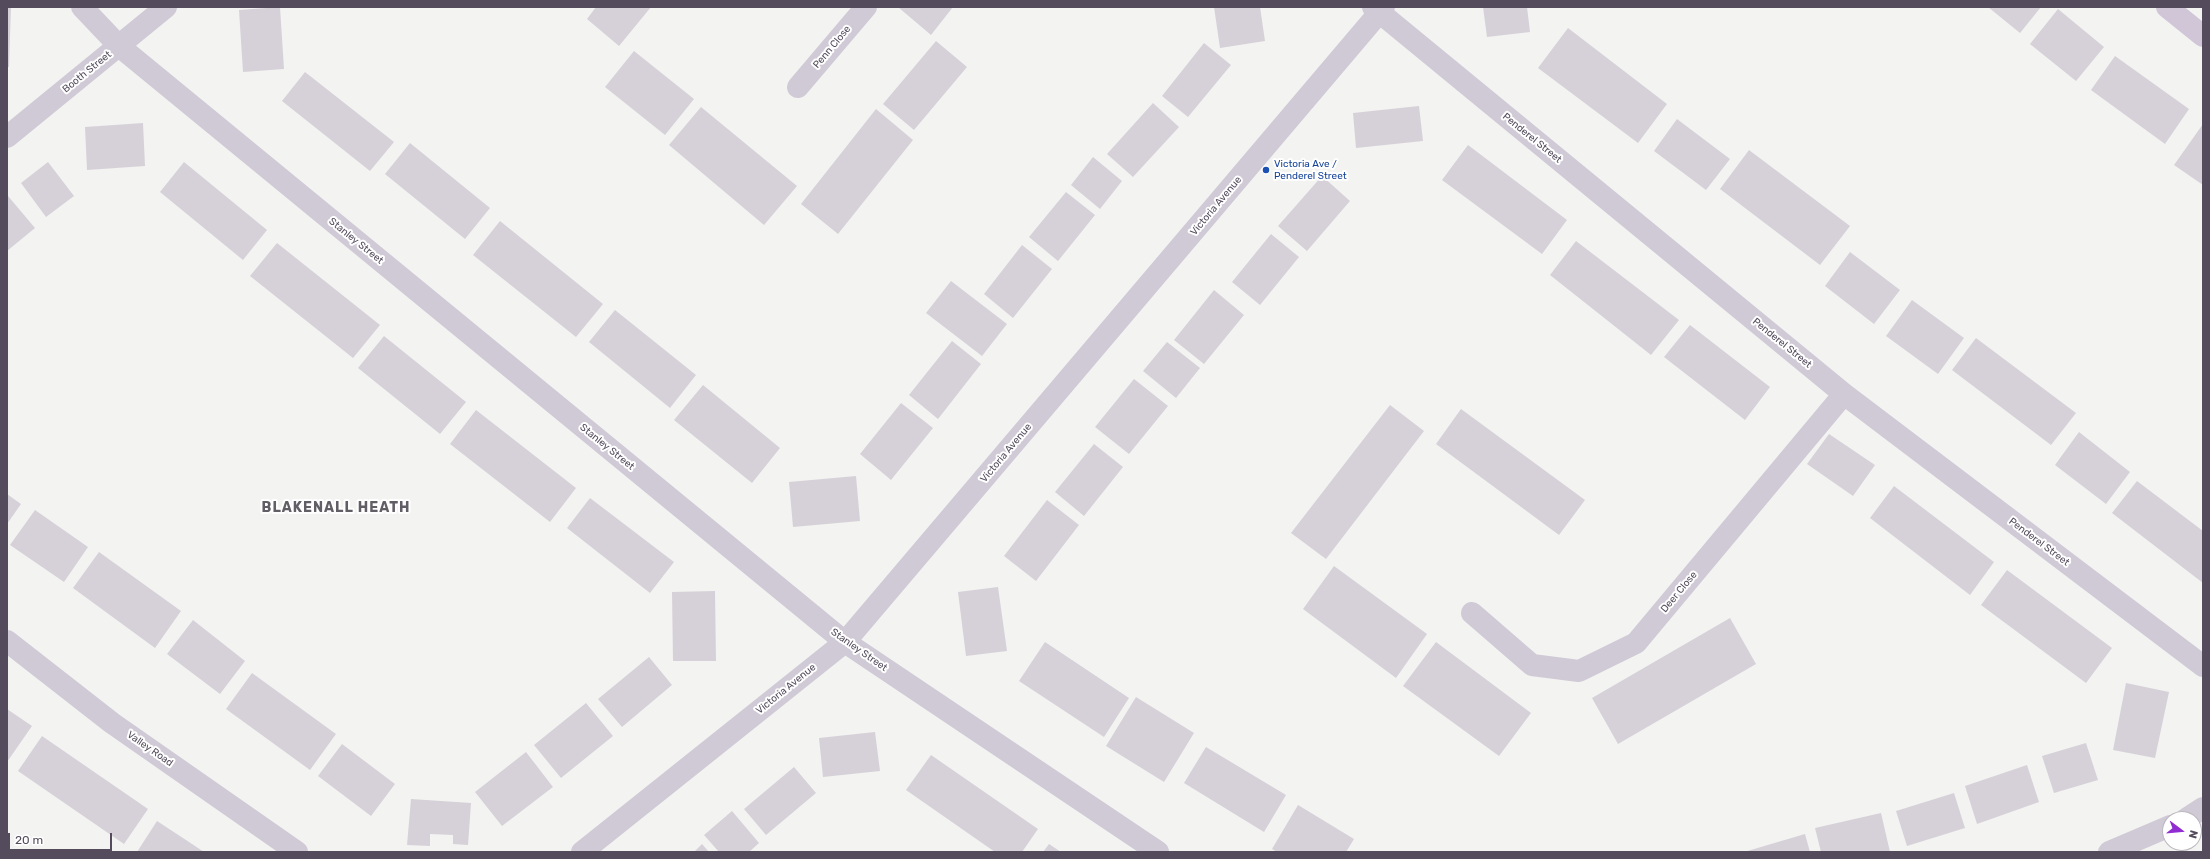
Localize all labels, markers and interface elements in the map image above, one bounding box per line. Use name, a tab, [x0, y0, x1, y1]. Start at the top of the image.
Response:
street label: Penn Close	[811, 23, 853, 71]
street label: Booth Street	[60, 49, 114, 95]
street label: Penderel Street	[1500, 110, 1564, 166]
place label: Victoria Ave / Penderel Street	[1274, 158, 1347, 182]
marker: Victoria Ave / Penderel Street	[1261, 165, 1271, 175]
street label: Victoria Avenue	[1188, 174, 1244, 238]
street label: Stanley Street	[326, 215, 386, 267]
street label: Penderel Street	[1750, 315, 1814, 371]
street label: Stanley Street	[577, 421, 637, 473]
street label: Victoria Avenue	[978, 421, 1034, 485]
district label: BLAKENALL HEATH	[262, 500, 410, 516]
street label: Penderel Street	[2006, 515, 2072, 569]
street label: Deer Close	[1658, 569, 1700, 615]
street label: Stanley Street	[828, 626, 890, 674]
street label: Victoria Avenue	[754, 661, 818, 717]
street label: Valley Road	[125, 729, 175, 769]
north arrow	[2162, 811, 2202, 851]
scale bar	[10, 825, 114, 851]
text: N	[2186, 829, 2200, 840]
text: 20 m	[15, 833, 43, 847]

